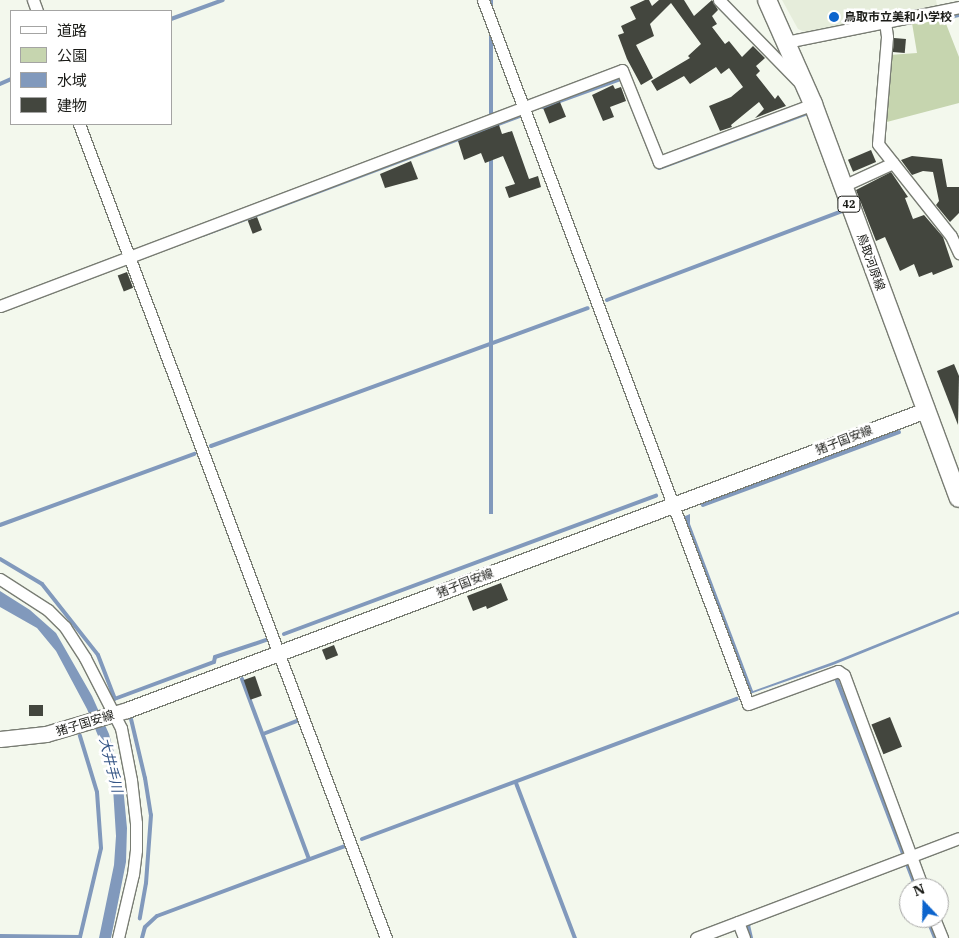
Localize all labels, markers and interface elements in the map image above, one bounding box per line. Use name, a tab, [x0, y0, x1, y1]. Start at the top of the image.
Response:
legend	[10, 10, 172, 125]
place label: 鳥取市立美和小学校	[844, 10, 952, 24]
marker: 鳥取市立美和小学校	[828, 11, 840, 23]
text: 道路	[57, 21, 87, 40]
text: 公園	[57, 46, 87, 65]
text: 水域	[57, 71, 87, 90]
text: 建物	[57, 96, 87, 115]
road number: 42	[836, 195, 862, 212]
street label: 鳥取河原線	[854, 231, 888, 293]
street label: 猪子国安線	[813, 423, 875, 457]
street label: 猪子国安線	[434, 566, 496, 600]
street label: 猪子国安線	[54, 707, 116, 739]
water label: 大井手川	[96, 736, 126, 794]
north arrow	[899, 878, 949, 928]
text: N	[911, 880, 927, 900]

